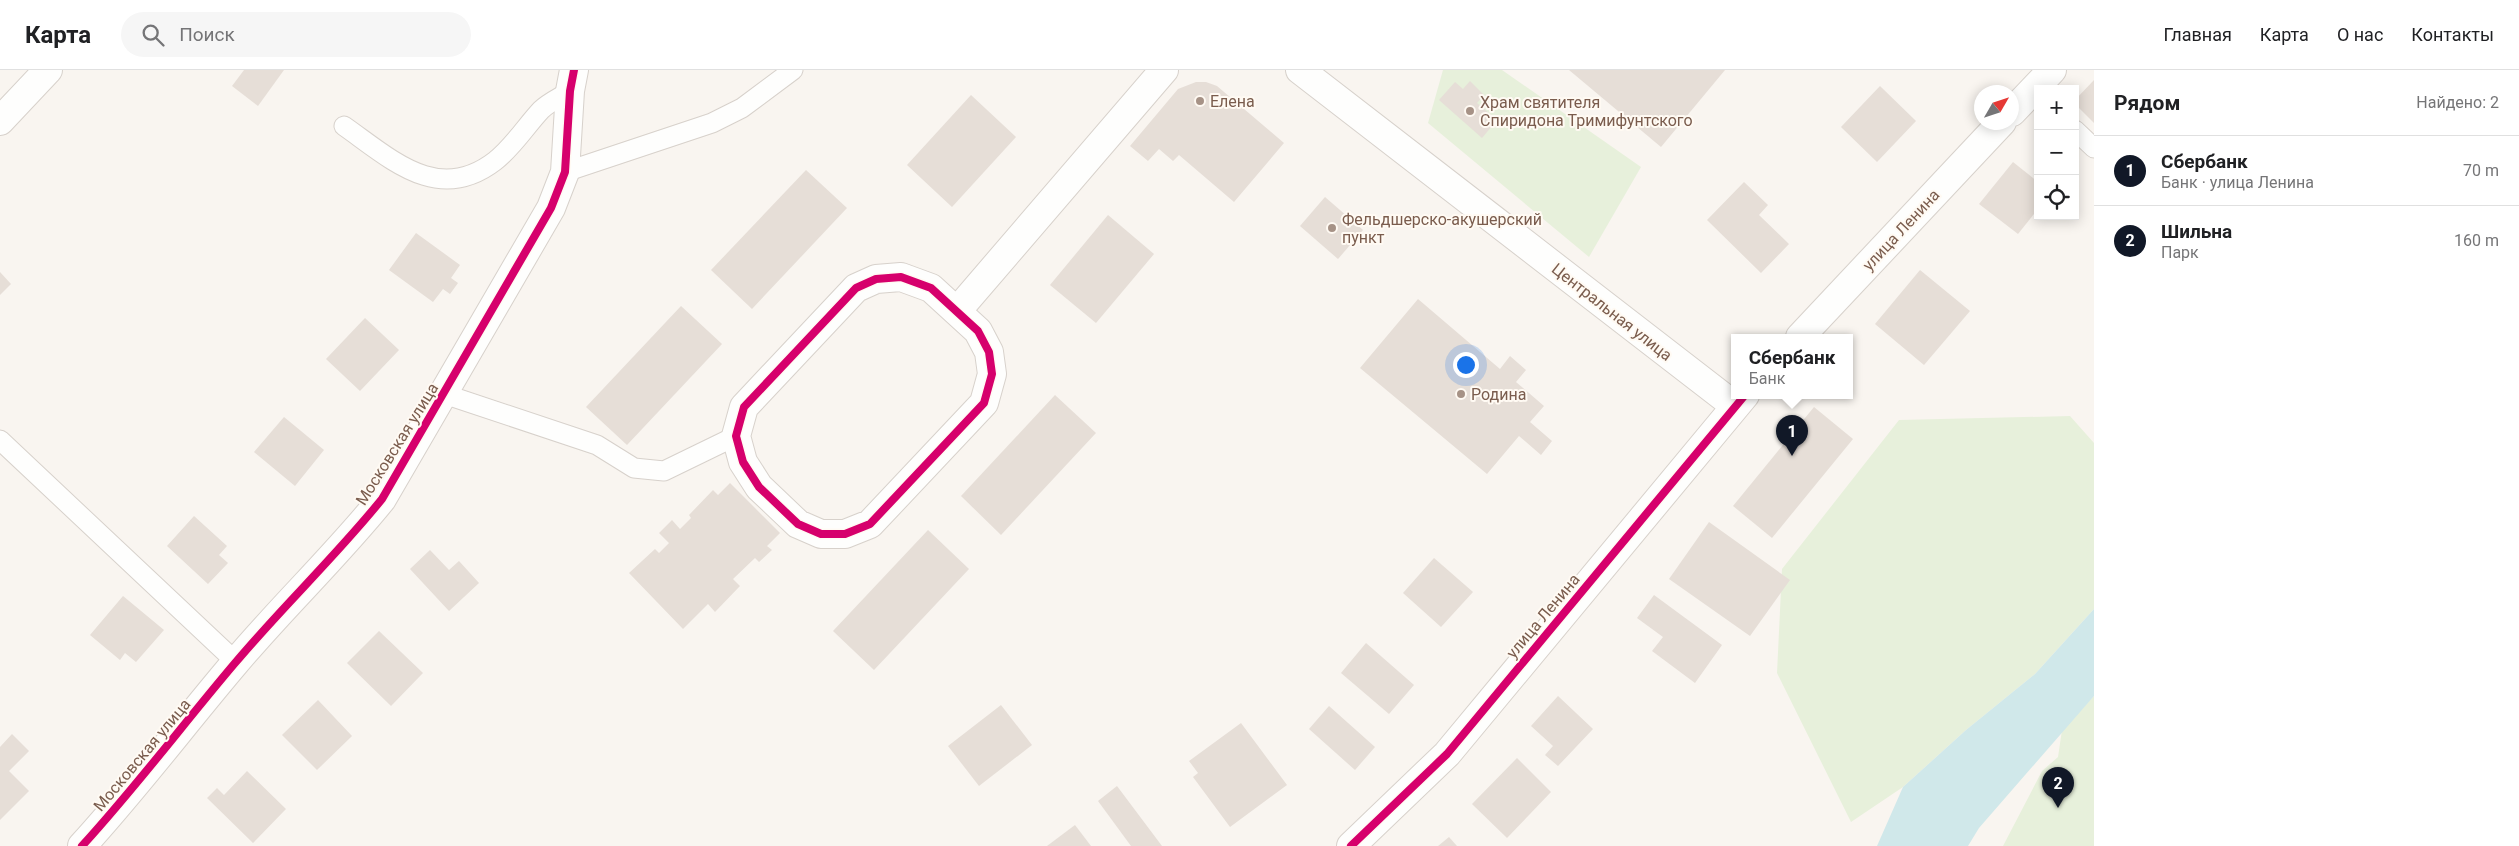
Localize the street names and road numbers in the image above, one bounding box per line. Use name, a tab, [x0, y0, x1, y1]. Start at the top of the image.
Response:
street label: улица Ленина	[1859, 185, 1943, 275]
street label: Центральная улица	[1548, 259, 1676, 365]
street label: Московская улица	[352, 379, 442, 509]
street label: улица Ленина	[1502, 570, 1584, 662]
street label: Московская улица	[90, 695, 194, 815]

